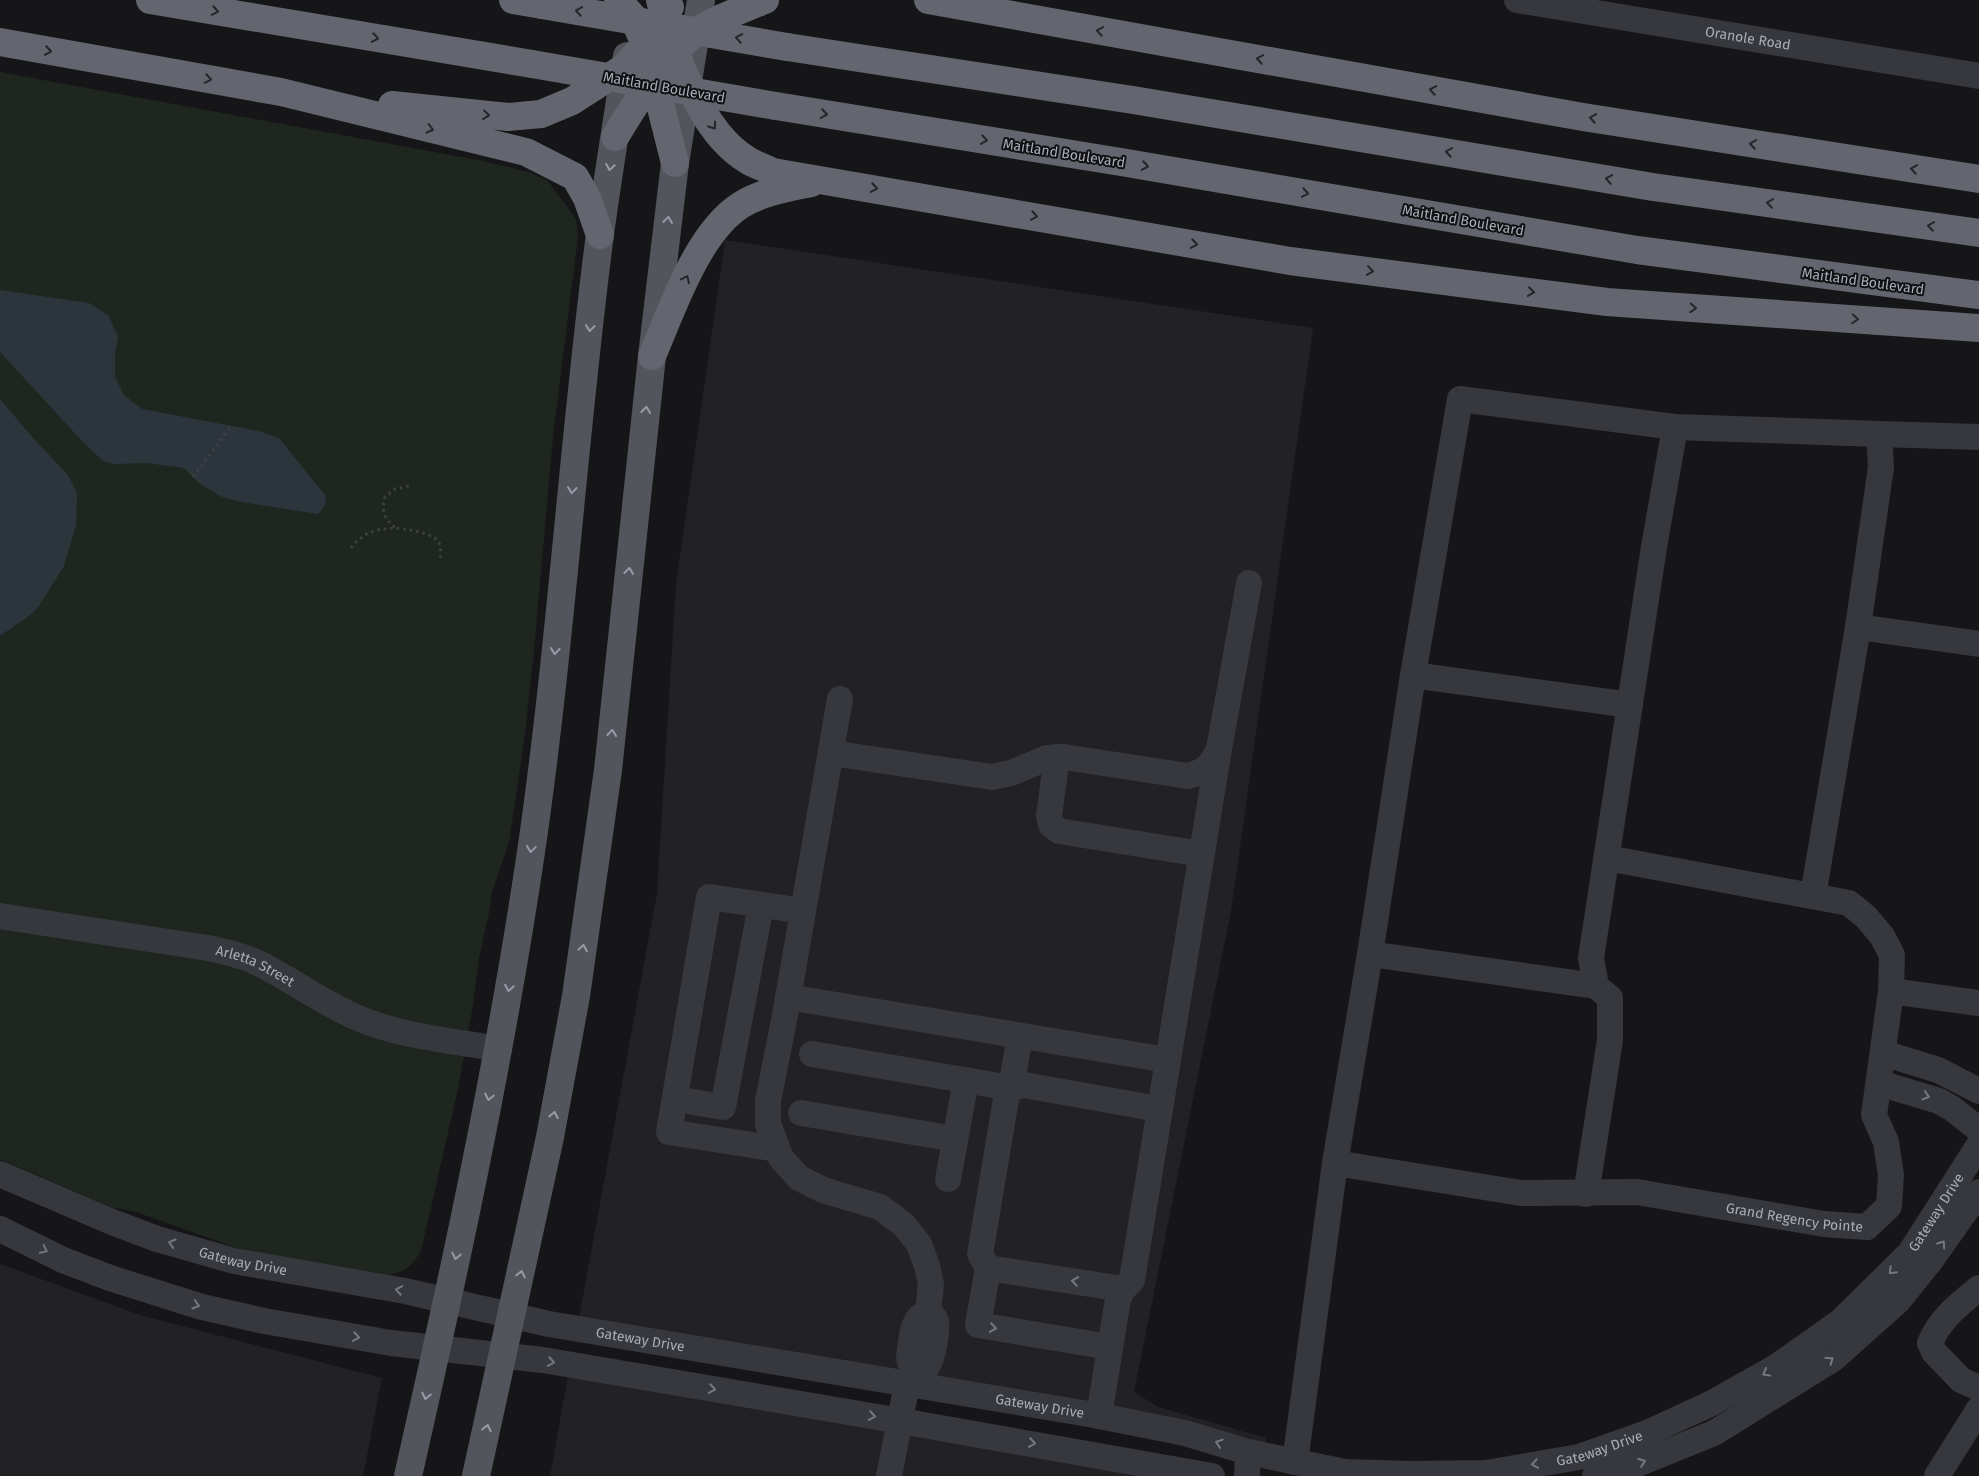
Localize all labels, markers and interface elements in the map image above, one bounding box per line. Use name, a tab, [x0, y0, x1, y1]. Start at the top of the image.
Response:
one-way arrow	[212, 5, 220, 16]
one-way arrow	[575, 7, 583, 17]
street label: Oranole Road	[1704, 23, 1792, 54]
one-way arrow	[1096, 26, 1105, 36]
one-way arrow	[372, 32, 380, 43]
one-way arrow	[735, 34, 744, 44]
one-way arrow	[44, 45, 52, 55]
one-way arrow	[1256, 55, 1265, 65]
street label: Maitland Boulevard	[602, 68, 726, 107]
one-way arrow	[204, 74, 212, 84]
one-way arrow	[1428, 85, 1437, 95]
one-way arrow	[819, 108, 828, 118]
one-way arrow	[482, 109, 490, 120]
one-way arrow	[1588, 114, 1597, 124]
one-way arrow	[707, 120, 716, 130]
one-way arrow	[426, 123, 435, 134]
one-way arrow	[980, 134, 989, 144]
street label: Maitland Boulevard	[1002, 135, 1126, 172]
one-way arrow	[1749, 139, 1757, 149]
one-way arrow	[1445, 148, 1453, 158]
one-way arrow	[1140, 160, 1149, 170]
one-way arrow	[606, 163, 616, 172]
one-way arrow	[1909, 164, 1917, 175]
one-way arrow	[1605, 175, 1614, 185]
one-way arrow	[869, 183, 878, 193]
one-way arrow	[1300, 188, 1309, 198]
one-way arrow	[1766, 198, 1774, 209]
street label: Maitland Boulevard	[1401, 201, 1525, 240]
one-way arrow	[1029, 210, 1038, 220]
one-way arrow	[662, 216, 673, 224]
one-way arrow	[1926, 221, 1934, 232]
one-way arrow	[1189, 238, 1198, 248]
street label: Maitland Boulevard	[1801, 264, 1925, 298]
one-way arrow	[1367, 265, 1375, 276]
one-way arrow	[680, 275, 690, 284]
one-way arrow	[1527, 287, 1536, 297]
one-way arrow	[1689, 303, 1697, 314]
one-way arrow	[1851, 314, 1859, 325]
one-way arrow	[585, 325, 596, 333]
one-way arrow	[640, 406, 651, 414]
one-way arrow	[567, 486, 578, 494]
one-way arrow	[623, 567, 634, 575]
one-way arrow	[550, 648, 561, 656]
one-way arrow	[606, 729, 617, 737]
one-way arrow	[526, 846, 537, 854]
street label: Arletta Street	[214, 942, 298, 991]
one-way arrow	[577, 944, 587, 952]
one-way arrow	[504, 984, 515, 992]
one-way arrow	[1921, 1091, 1929, 1101]
one-way arrow	[484, 1093, 495, 1102]
one-way arrow	[548, 1110, 559, 1119]
street label: Gateway Drive	[1905, 1170, 1968, 1255]
street label: Grand Regency Pointe	[1725, 1199, 1864, 1236]
one-way arrow	[168, 1239, 176, 1249]
one-way arrow	[1936, 1240, 1945, 1249]
street label: Gateway Drive	[197, 1243, 288, 1279]
one-way arrow	[39, 1244, 48, 1254]
one-way arrow	[452, 1252, 462, 1261]
one-way arrow	[1888, 1265, 1897, 1274]
one-way arrow	[515, 1269, 526, 1278]
one-way arrow	[1071, 1277, 1080, 1287]
one-way arrow	[395, 1286, 404, 1296]
one-way arrow	[192, 1300, 200, 1310]
one-way arrow	[989, 1322, 997, 1332]
street label: Gateway Drive	[595, 1324, 686, 1355]
one-way arrow	[351, 1331, 360, 1341]
one-way arrow	[547, 1356, 556, 1366]
one-way arrow	[1824, 1357, 1834, 1366]
one-way arrow	[1762, 1367, 1771, 1377]
one-way arrow	[707, 1383, 716, 1393]
one-way arrow	[421, 1391, 432, 1400]
street label: Gateway Drive	[994, 1391, 1085, 1422]
one-way arrow	[867, 1410, 876, 1420]
one-way arrow	[481, 1424, 492, 1433]
street label: Gateway Drive	[1555, 1427, 1645, 1470]
one-way arrow	[1028, 1438, 1036, 1448]
one-way arrow	[1215, 1439, 1224, 1449]
one-way arrow	[1637, 1458, 1646, 1468]
one-way arrow	[1531, 1459, 1539, 1469]

